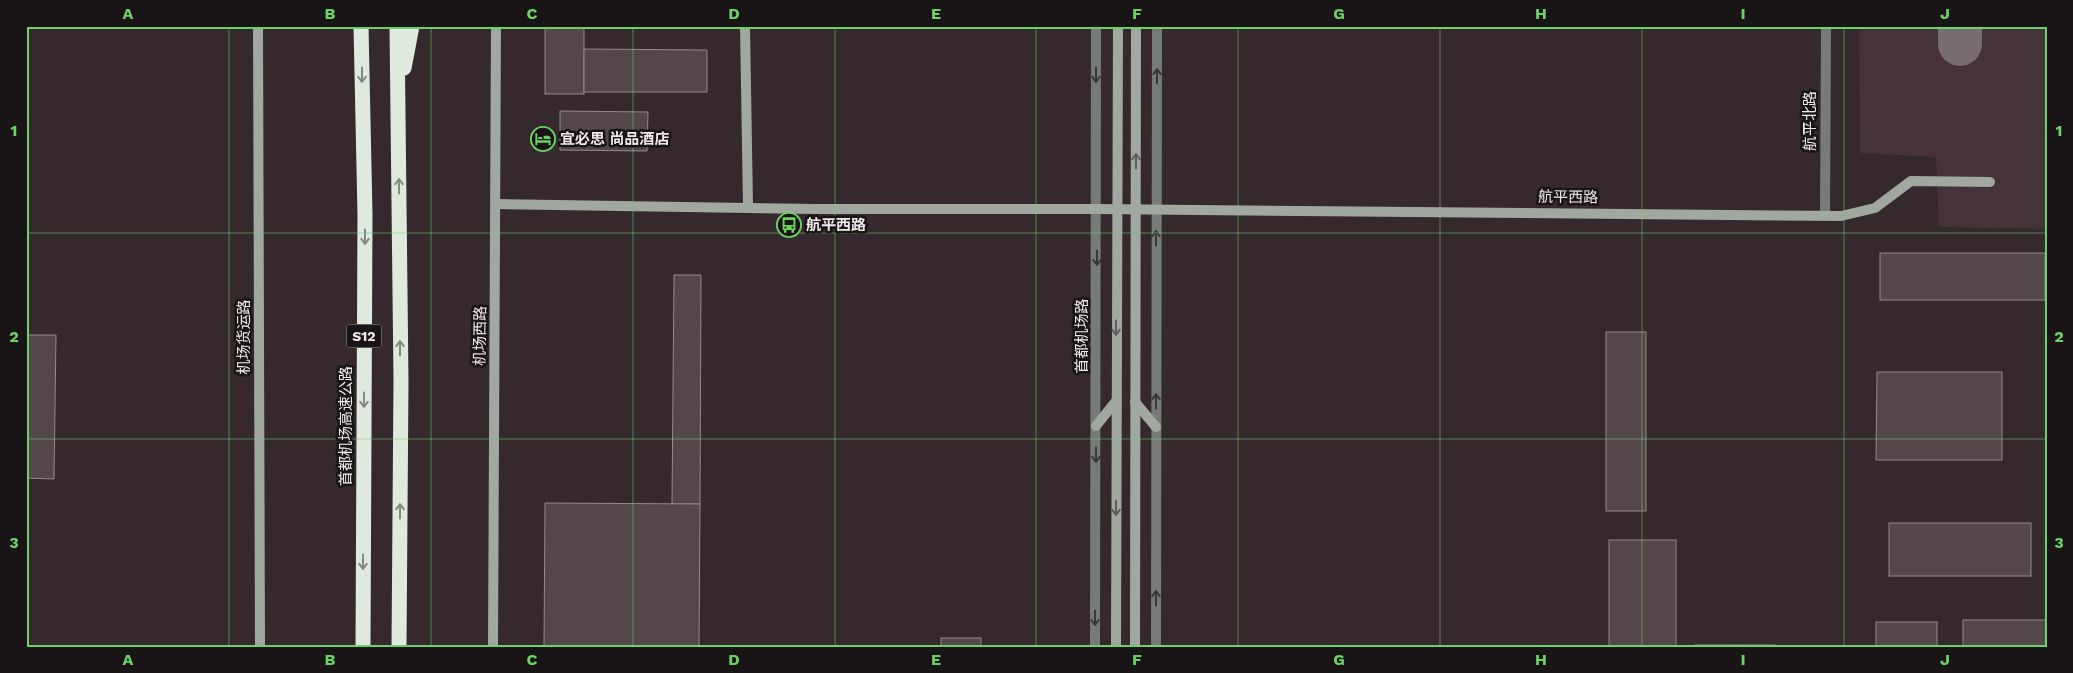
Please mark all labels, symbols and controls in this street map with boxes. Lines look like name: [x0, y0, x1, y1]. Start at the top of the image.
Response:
text: A: [123, 4, 134, 23]
text: B: [325, 4, 336, 23]
text: C: [527, 4, 538, 23]
text: D: [728, 4, 740, 23]
text: E: [931, 4, 941, 23]
text: F: [1132, 4, 1142, 23]
text: G: [1333, 4, 1345, 23]
text: H: [1535, 4, 1547, 23]
text: I: [1740, 4, 1746, 23]
text: J: [1940, 4, 1950, 23]
one-way arrow: [357, 66, 367, 83]
one-way arrow: [1091, 66, 1101, 83]
one-way arrow: [1152, 68, 1162, 84]
street label: 航平北路: [1801, 91, 1819, 151]
text: 1: [11, 121, 17, 140]
text: 1: [2056, 121, 2062, 140]
hotel icon: 宜必思 尚品酒店: [530, 126, 556, 152]
place label: 宜必思 尚品酒店: [560, 130, 669, 148]
one-way arrow: [1131, 153, 1141, 169]
one-way arrow: [395, 178, 404, 194]
street label: 航平西路: [1538, 187, 1598, 207]
bus stop icon: 航平西路: [776, 212, 802, 238]
place label: 航平西路: [806, 216, 866, 234]
one-way arrow: [360, 229, 370, 245]
one-way arrow: [1151, 230, 1161, 246]
one-way arrow: [1092, 249, 1102, 265]
street label: 首都机场路: [1073, 298, 1091, 374]
street label: 机场货运路: [235, 299, 253, 375]
street label: 机场西路: [470, 306, 490, 366]
one-way arrow: [1111, 320, 1121, 336]
road number: S12: [346, 324, 382, 348]
text: 2: [9, 327, 19, 346]
text: 2: [2054, 327, 2064, 346]
one-way arrow: [395, 340, 405, 356]
street label: 首都机场高速公路: [337, 366, 355, 486]
one-way arrow: [359, 392, 369, 408]
one-way arrow: [1151, 393, 1161, 409]
one-way arrow: [1091, 446, 1101, 463]
one-way arrow: [1111, 500, 1121, 516]
one-way arrow: [395, 503, 404, 519]
text: 3: [9, 533, 19, 552]
text: 3: [2054, 533, 2064, 552]
one-way arrow: [358, 554, 368, 570]
one-way arrow: [1151, 590, 1161, 606]
one-way arrow: [1090, 609, 1100, 625]
text: A: [123, 650, 134, 669]
text: B: [325, 650, 336, 669]
text: C: [527, 650, 538, 669]
text: D: [728, 650, 740, 669]
text: E: [931, 650, 941, 669]
text: F: [1132, 650, 1142, 669]
text: G: [1333, 650, 1345, 669]
text: H: [1535, 650, 1547, 669]
text: I: [1740, 650, 1746, 669]
text: J: [1940, 650, 1950, 669]

